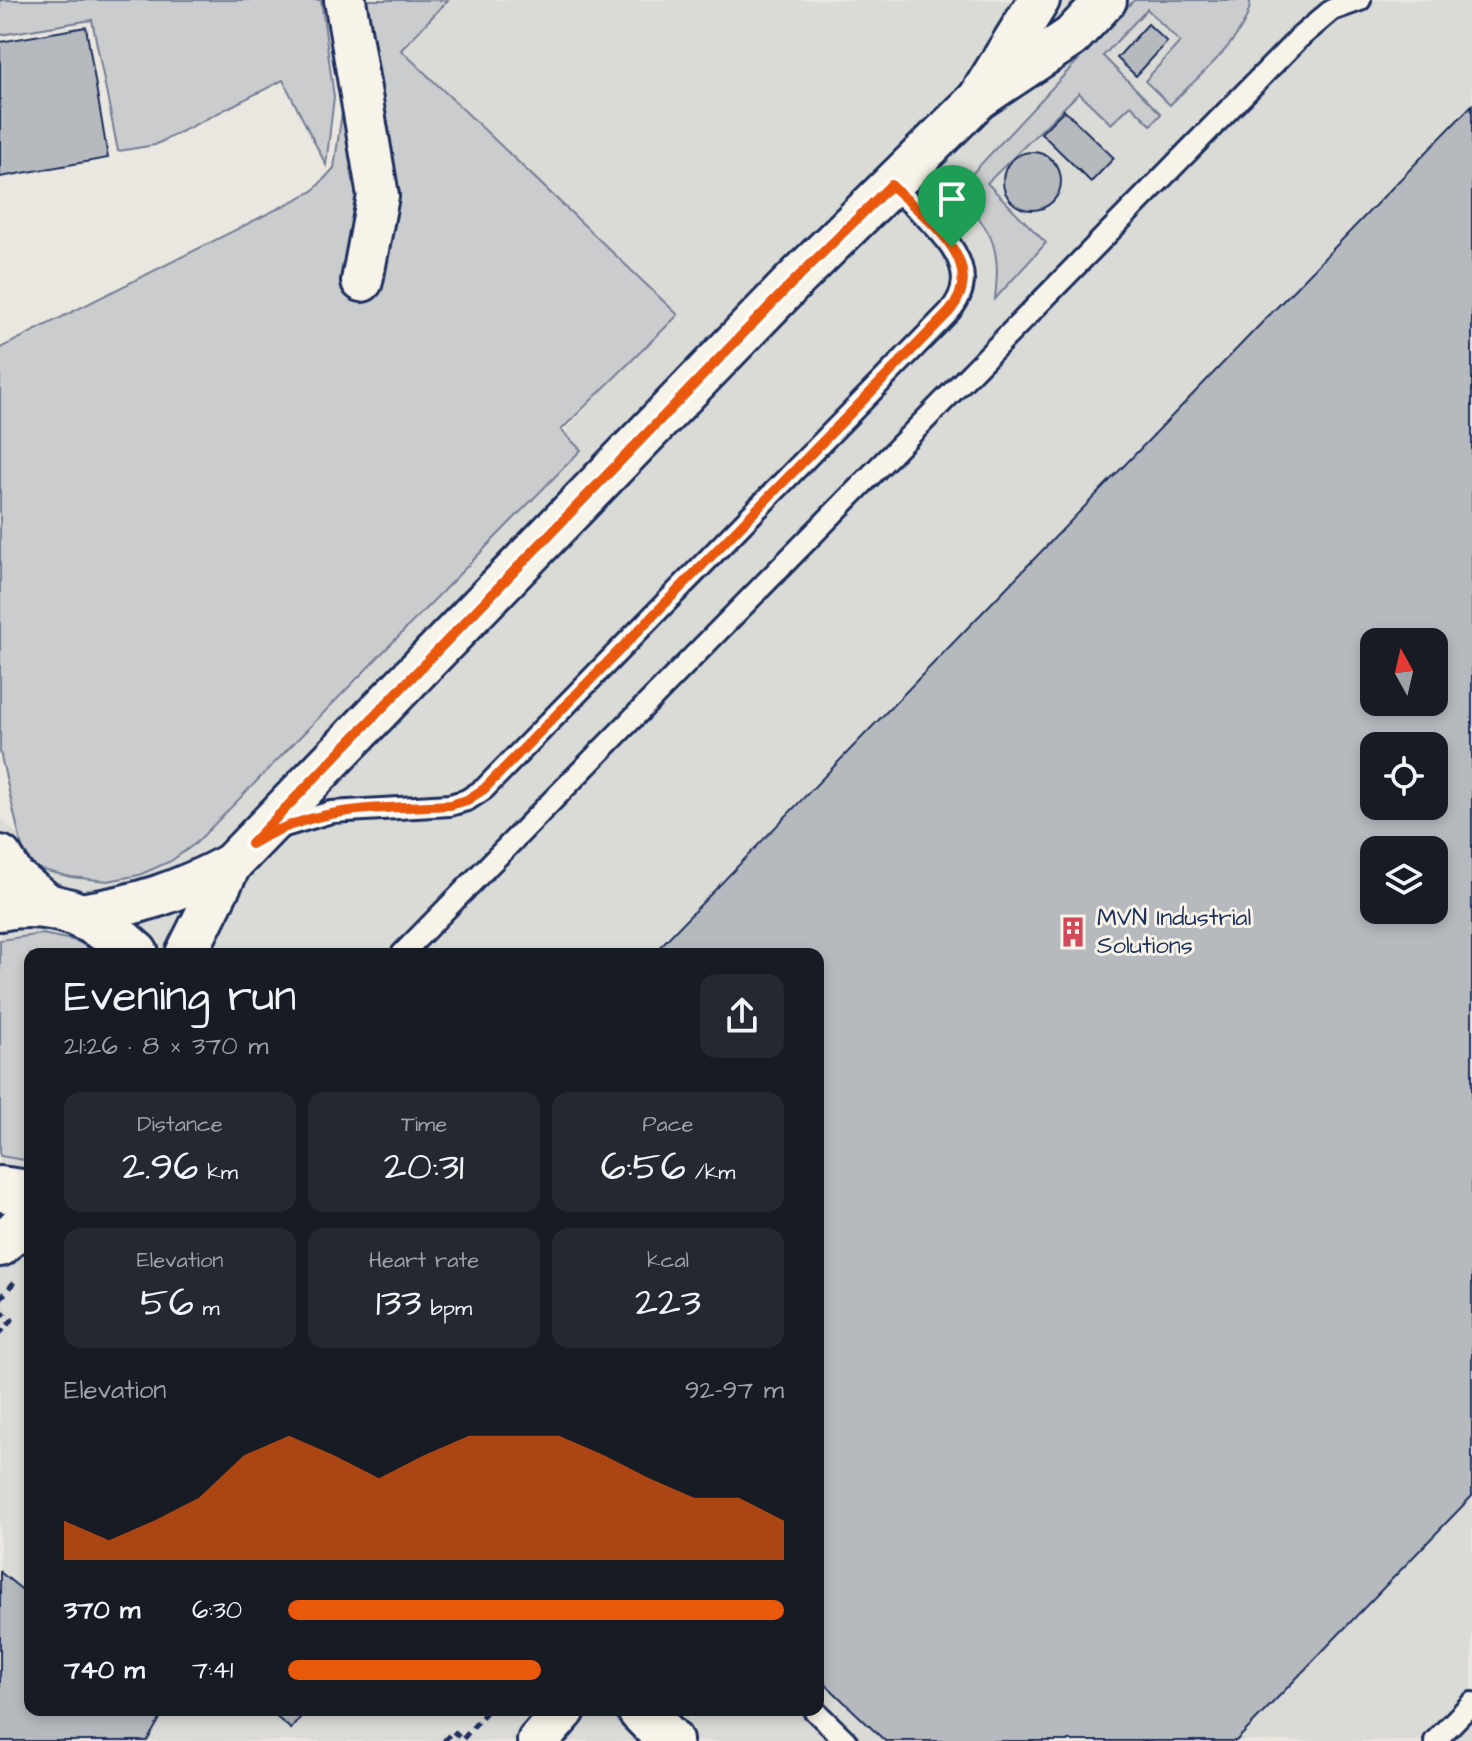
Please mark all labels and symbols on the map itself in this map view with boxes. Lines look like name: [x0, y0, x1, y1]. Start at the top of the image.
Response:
pin: [918, 165, 986, 247]
north arrow: [1360, 628, 1448, 716]
place label: MVN Industrial Solutions: [1097, 901, 1251, 963]
building icon: MVN Industrial Solutions: [1056, 915, 1090, 949]

